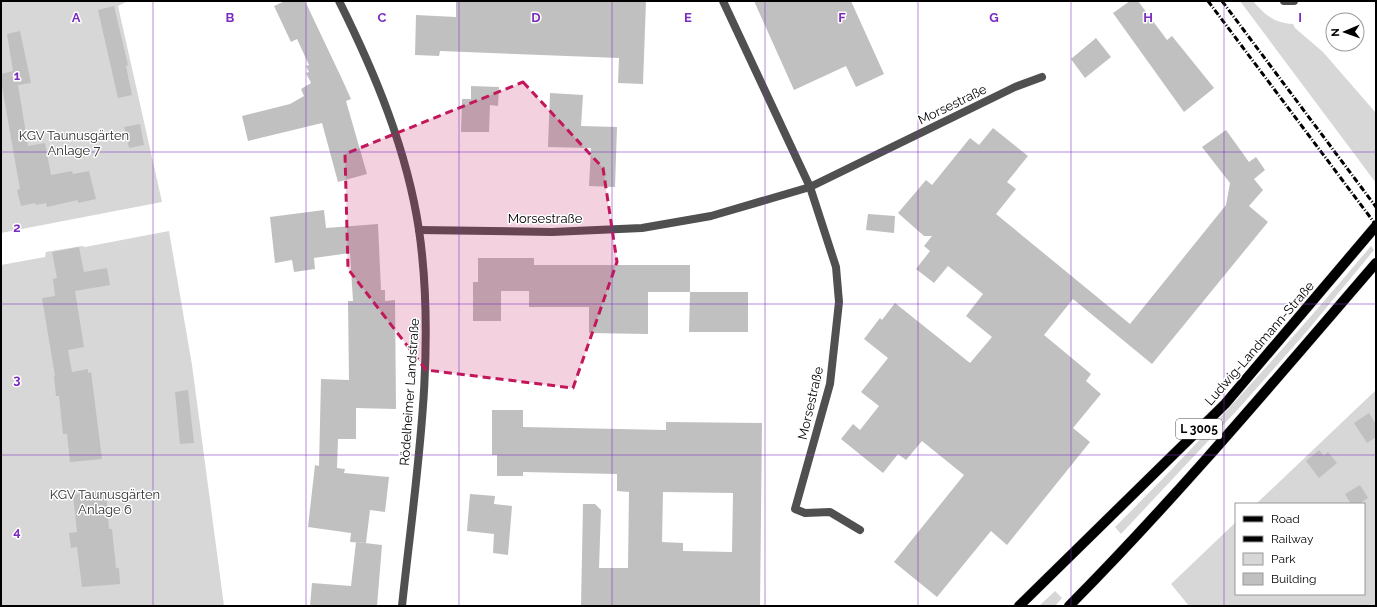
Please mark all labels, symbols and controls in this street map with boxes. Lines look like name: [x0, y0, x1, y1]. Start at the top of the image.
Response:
text: A: [72, 10, 81, 25]
text: B: [226, 10, 235, 25]
text: C: [378, 10, 387, 25]
text: D: [531, 10, 541, 25]
text: E: [684, 10, 692, 25]
text: F: [838, 10, 846, 25]
text: G: [989, 10, 999, 25]
text: H: [1143, 10, 1153, 25]
text: I: [1298, 10, 1302, 25]
north arrow: [1325, 12, 1365, 52]
text: N: [1329, 28, 1342, 37]
text: 1: [14, 68, 21, 83]
street label: Morsestraße: [915, 81, 989, 128]
park label: KGV Taunusgärten Anlage 7: [19, 128, 129, 158]
street label: Morsestraße: [508, 211, 583, 226]
text: 2: [13, 220, 21, 235]
street label: Ludwig-Landmann-Straße: [1202, 278, 1317, 408]
street label: Rödelheimer Landstraße: [397, 317, 422, 466]
street label: Morsestraße: [795, 365, 826, 441]
text: 3: [13, 372, 21, 387]
road number: L 3005: [1176, 419, 1222, 439]
park label: KGV Taunusgärten Anlage 6: [50, 487, 160, 517]
legend: [1235, 503, 1365, 595]
text: Road: [1271, 512, 1300, 526]
text: 4: [13, 524, 21, 539]
text: Railway: [1271, 532, 1314, 546]
text: Park: [1271, 552, 1296, 566]
text: Building: [1271, 572, 1317, 586]

